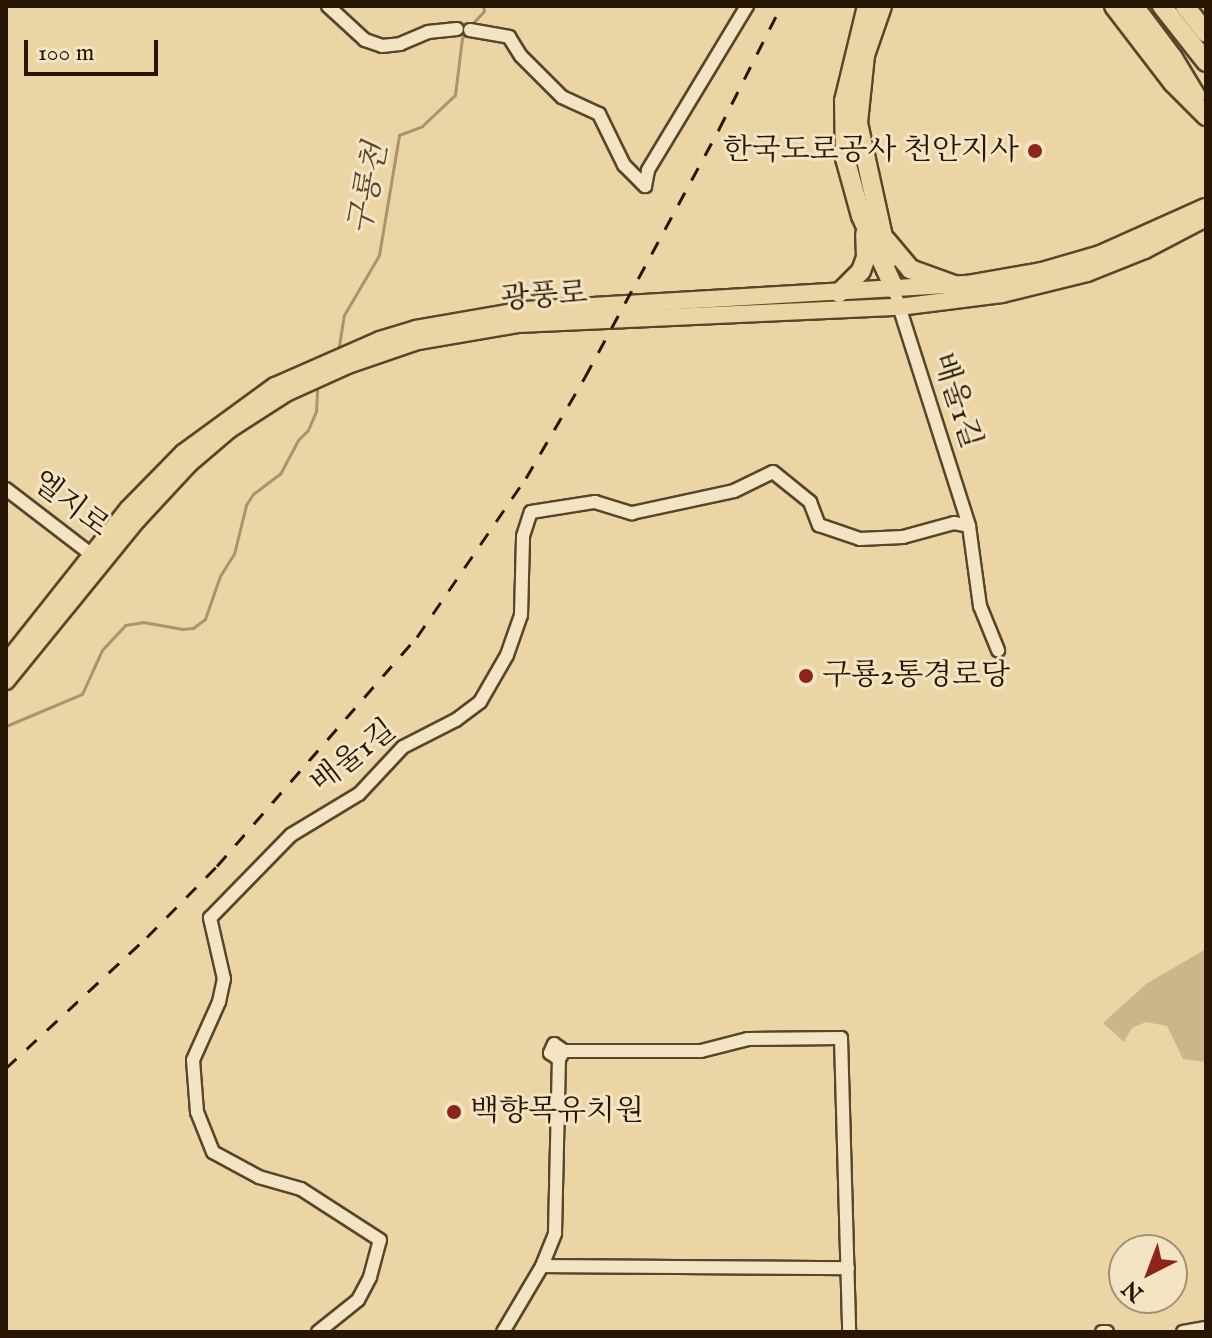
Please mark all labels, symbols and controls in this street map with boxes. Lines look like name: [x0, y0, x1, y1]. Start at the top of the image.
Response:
scale bar: [28, 24, 162, 74]
text: 100 m: [38, 38, 94, 69]
place label: 한국도로공사 천안지사: [723, 133, 1019, 169]
water label: 구룡천: [342, 140, 398, 238]
marker: 한국도로공사 천안지사: [1026, 142, 1044, 160]
street label: 광풍로: [499, 276, 589, 318]
street label: 배울1길: [924, 349, 988, 453]
street label: 엘지로: [24, 464, 116, 546]
place label: 구룡2통경로당: [822, 658, 1010, 694]
marker: 구룡2통경로당: [797, 667, 815, 685]
street label: 배울1길: [304, 713, 404, 801]
place label: 백향목유치원: [470, 1094, 644, 1130]
marker: 백향목유치원: [445, 1103, 463, 1121]
north arrow: [1108, 1234, 1188, 1314]
text: N: [1117, 1274, 1150, 1307]

